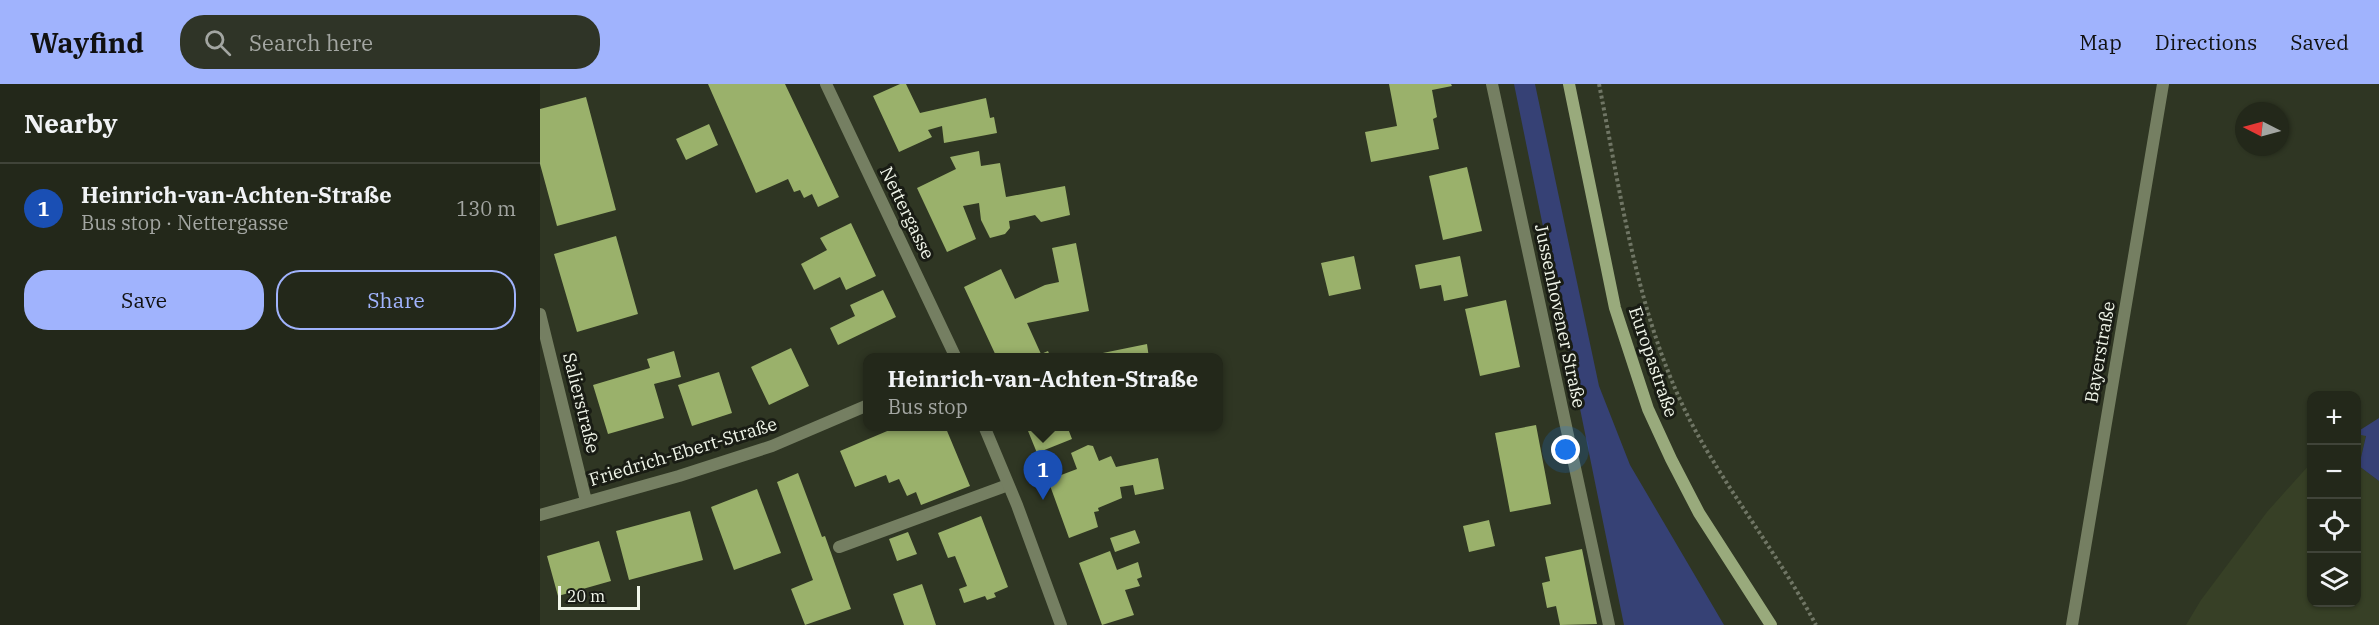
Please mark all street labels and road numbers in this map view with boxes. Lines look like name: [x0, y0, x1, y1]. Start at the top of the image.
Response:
street label: Nettergasse: [875, 163, 940, 263]
street label: Jussenhovener Straße: [1530, 222, 1591, 410]
street label: Bayerstraße: [2079, 299, 2120, 405]
street label: Europastraße: [1624, 303, 1683, 420]
street label: Salierstraße: [558, 350, 605, 456]
street label: Friedrich-Ebert-Straße: [586, 412, 780, 491]

